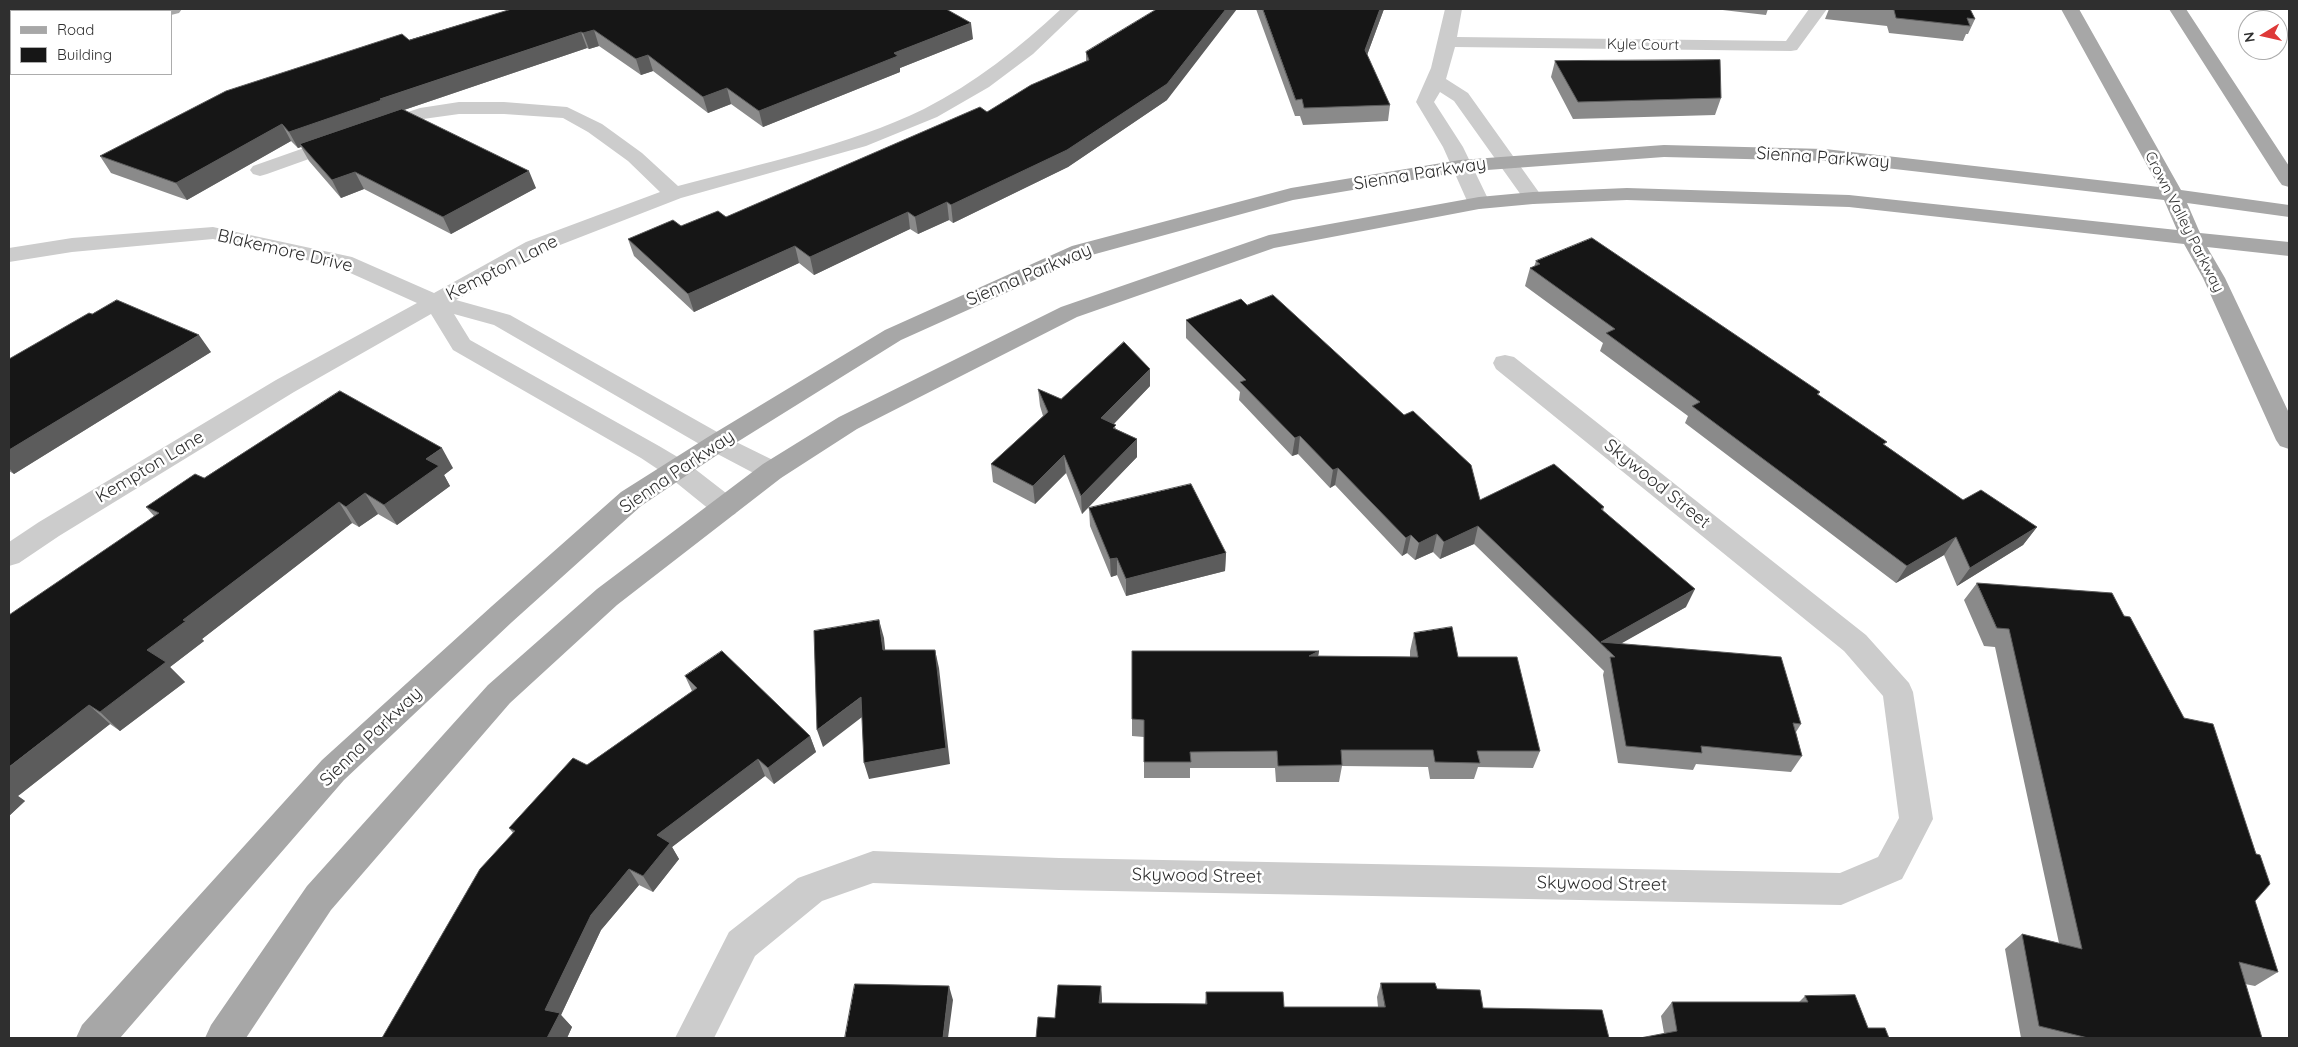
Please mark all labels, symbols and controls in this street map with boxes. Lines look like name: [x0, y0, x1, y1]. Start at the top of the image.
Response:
legend: [10, 10, 172, 75]
north arrow: [2238, 10, 2288, 60]
text: Road: [57, 20, 94, 39]
text: N: [2239, 31, 2259, 44]
street label: Kyle Court: [1607, 35, 1679, 55]
text: Building: [57, 45, 112, 64]
street label: Sienna Parkway: [1756, 143, 1890, 173]
street label: Crown Valley Parkway: [2141, 149, 2227, 295]
street label: Sienna Parkway: [1352, 153, 1488, 195]
street label: Blakemore Drive: [215, 225, 355, 277]
street label: Kempton Lane: [443, 231, 561, 305]
street label: Sienna Parkway: [963, 239, 1095, 311]
street label: Kempton Lane: [92, 426, 208, 508]
street label: Sienna Parkway: [616, 426, 738, 518]
street label: Skywood Street: [1600, 435, 1714, 533]
street label: Sienna Parkway: [315, 683, 427, 791]
street label: Skywood Street: [1132, 864, 1262, 888]
street label: Skywood Street: [1537, 872, 1667, 896]

